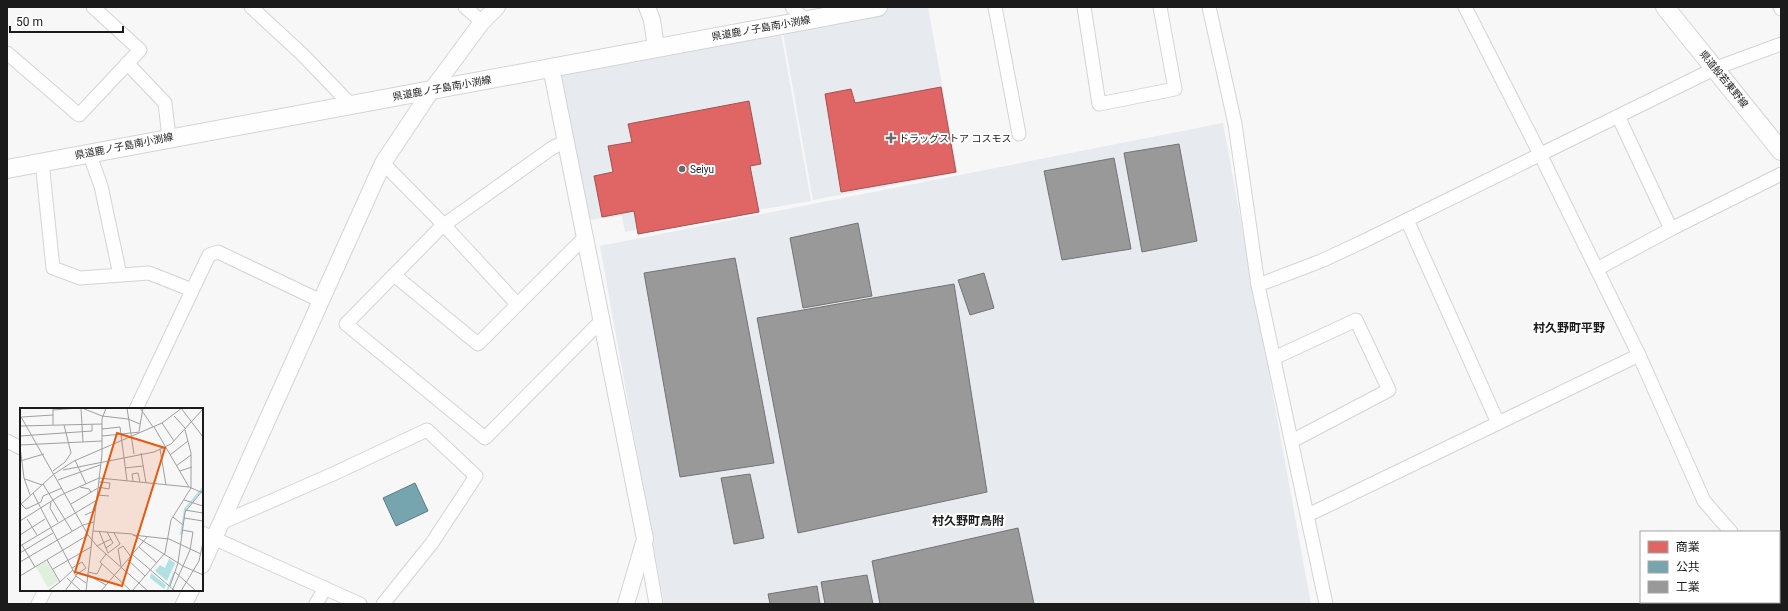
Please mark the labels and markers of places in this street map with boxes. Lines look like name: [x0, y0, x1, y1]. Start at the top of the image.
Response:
marker: ドラッグストア コスモス: [886, 133, 896, 143]
place label: ドラッグストア コスモス: [899, 133, 1011, 144]
marker: Seiyu: [677, 164, 687, 174]
place label: Seiyu: [690, 164, 714, 175]

